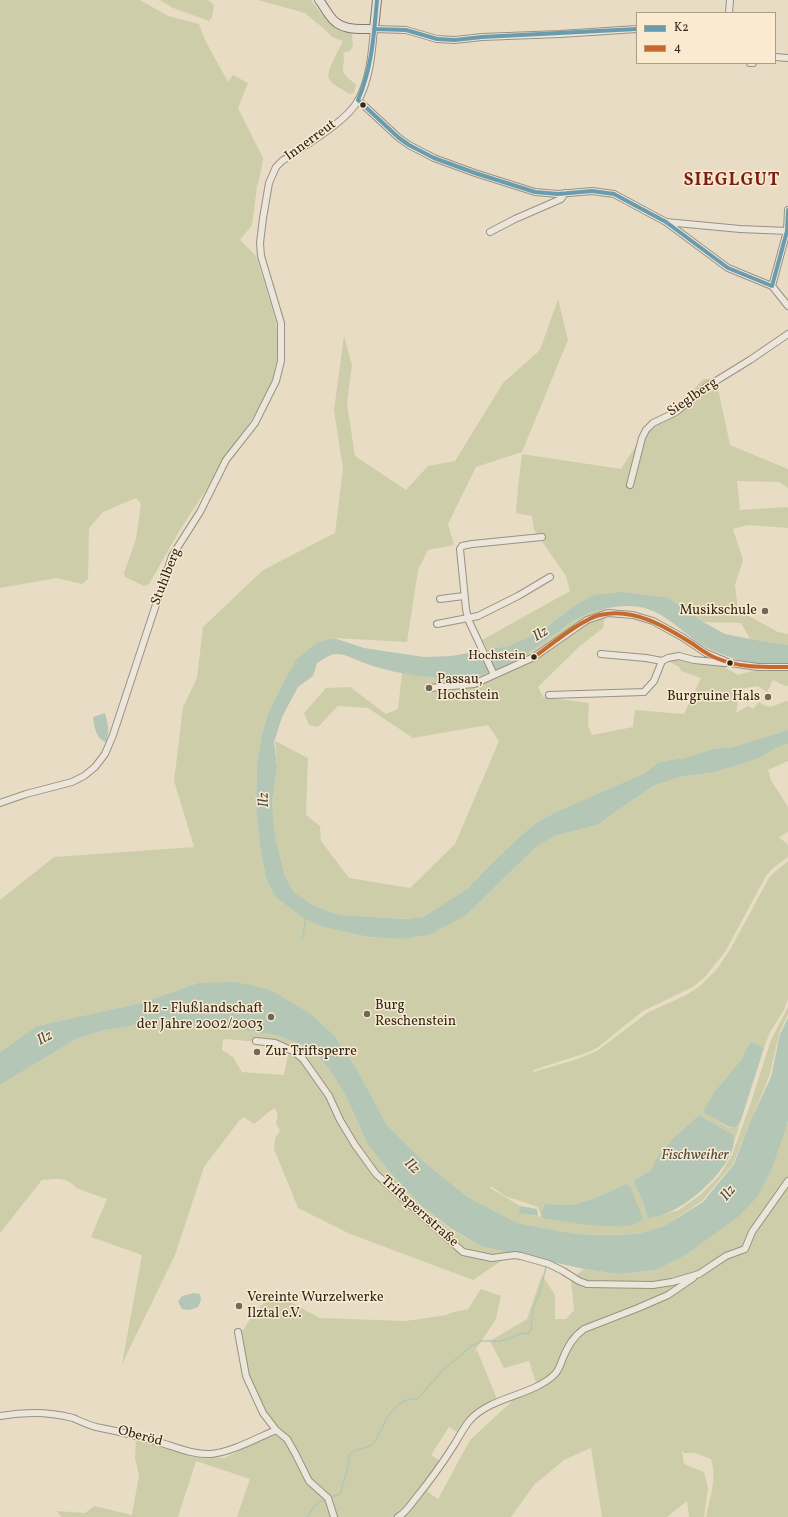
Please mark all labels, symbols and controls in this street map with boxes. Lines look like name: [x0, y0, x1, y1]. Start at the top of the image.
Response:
legend: [636, 12, 776, 64]
text: K2: [674, 20, 689, 36]
text: 4: [674, 40, 681, 56]
unlabelled marker: [358, 100, 368, 110]
street label: Innerreut: [282, 117, 340, 165]
district label: SIEGLGUT: [684, 171, 780, 193]
street label: Sieglberg: [665, 375, 721, 421]
street label: Stuhlberg: [148, 546, 186, 608]
place label: Musikschule: [680, 603, 757, 619]
marker: Musikschule: [760, 606, 770, 616]
water label: Ilz: [530, 623, 552, 647]
place label: Hochstein: [468, 649, 526, 665]
marker: Hochstein: [529, 652, 539, 662]
unlabelled marker: [725, 658, 735, 668]
place label: Passau, Hochstein: [437, 672, 499, 704]
marker: Passau, Hochstein: [424, 683, 434, 693]
place label: Burgruine Hals: [667, 689, 760, 705]
marker: Burgruine Hals: [763, 692, 773, 702]
water label: Ilz: [256, 792, 274, 808]
place label: Burg Reschenstein: [375, 998, 456, 1030]
place label: Ilz - Flußlandschaft der Jahre 2002/2003: [137, 1001, 263, 1034]
marker: Burg Reschenstein: [362, 1009, 372, 1019]
marker: Ilz - Flußlandschaft der Jahre 2002/2003: [266, 1012, 276, 1022]
water label: Ilz: [34, 1028, 56, 1050]
place label: Zur Triftsperre: [265, 1044, 357, 1060]
marker: Zur Triftsperre: [252, 1047, 262, 1057]
water label: Fischweiher: [661, 1147, 729, 1165]
water label: Ilz: [399, 1155, 423, 1179]
street label: Triftsperrstraße: [377, 1173, 461, 1251]
water label: Ilz: [717, 1182, 741, 1206]
place label: Vereinte Wurzelwerke Ilztal e.V.: [247, 1290, 384, 1322]
marker: Vereinte Wurzelwerke Ilztal e.V.: [234, 1301, 244, 1311]
street label: Oberöd: [116, 1423, 164, 1451]

